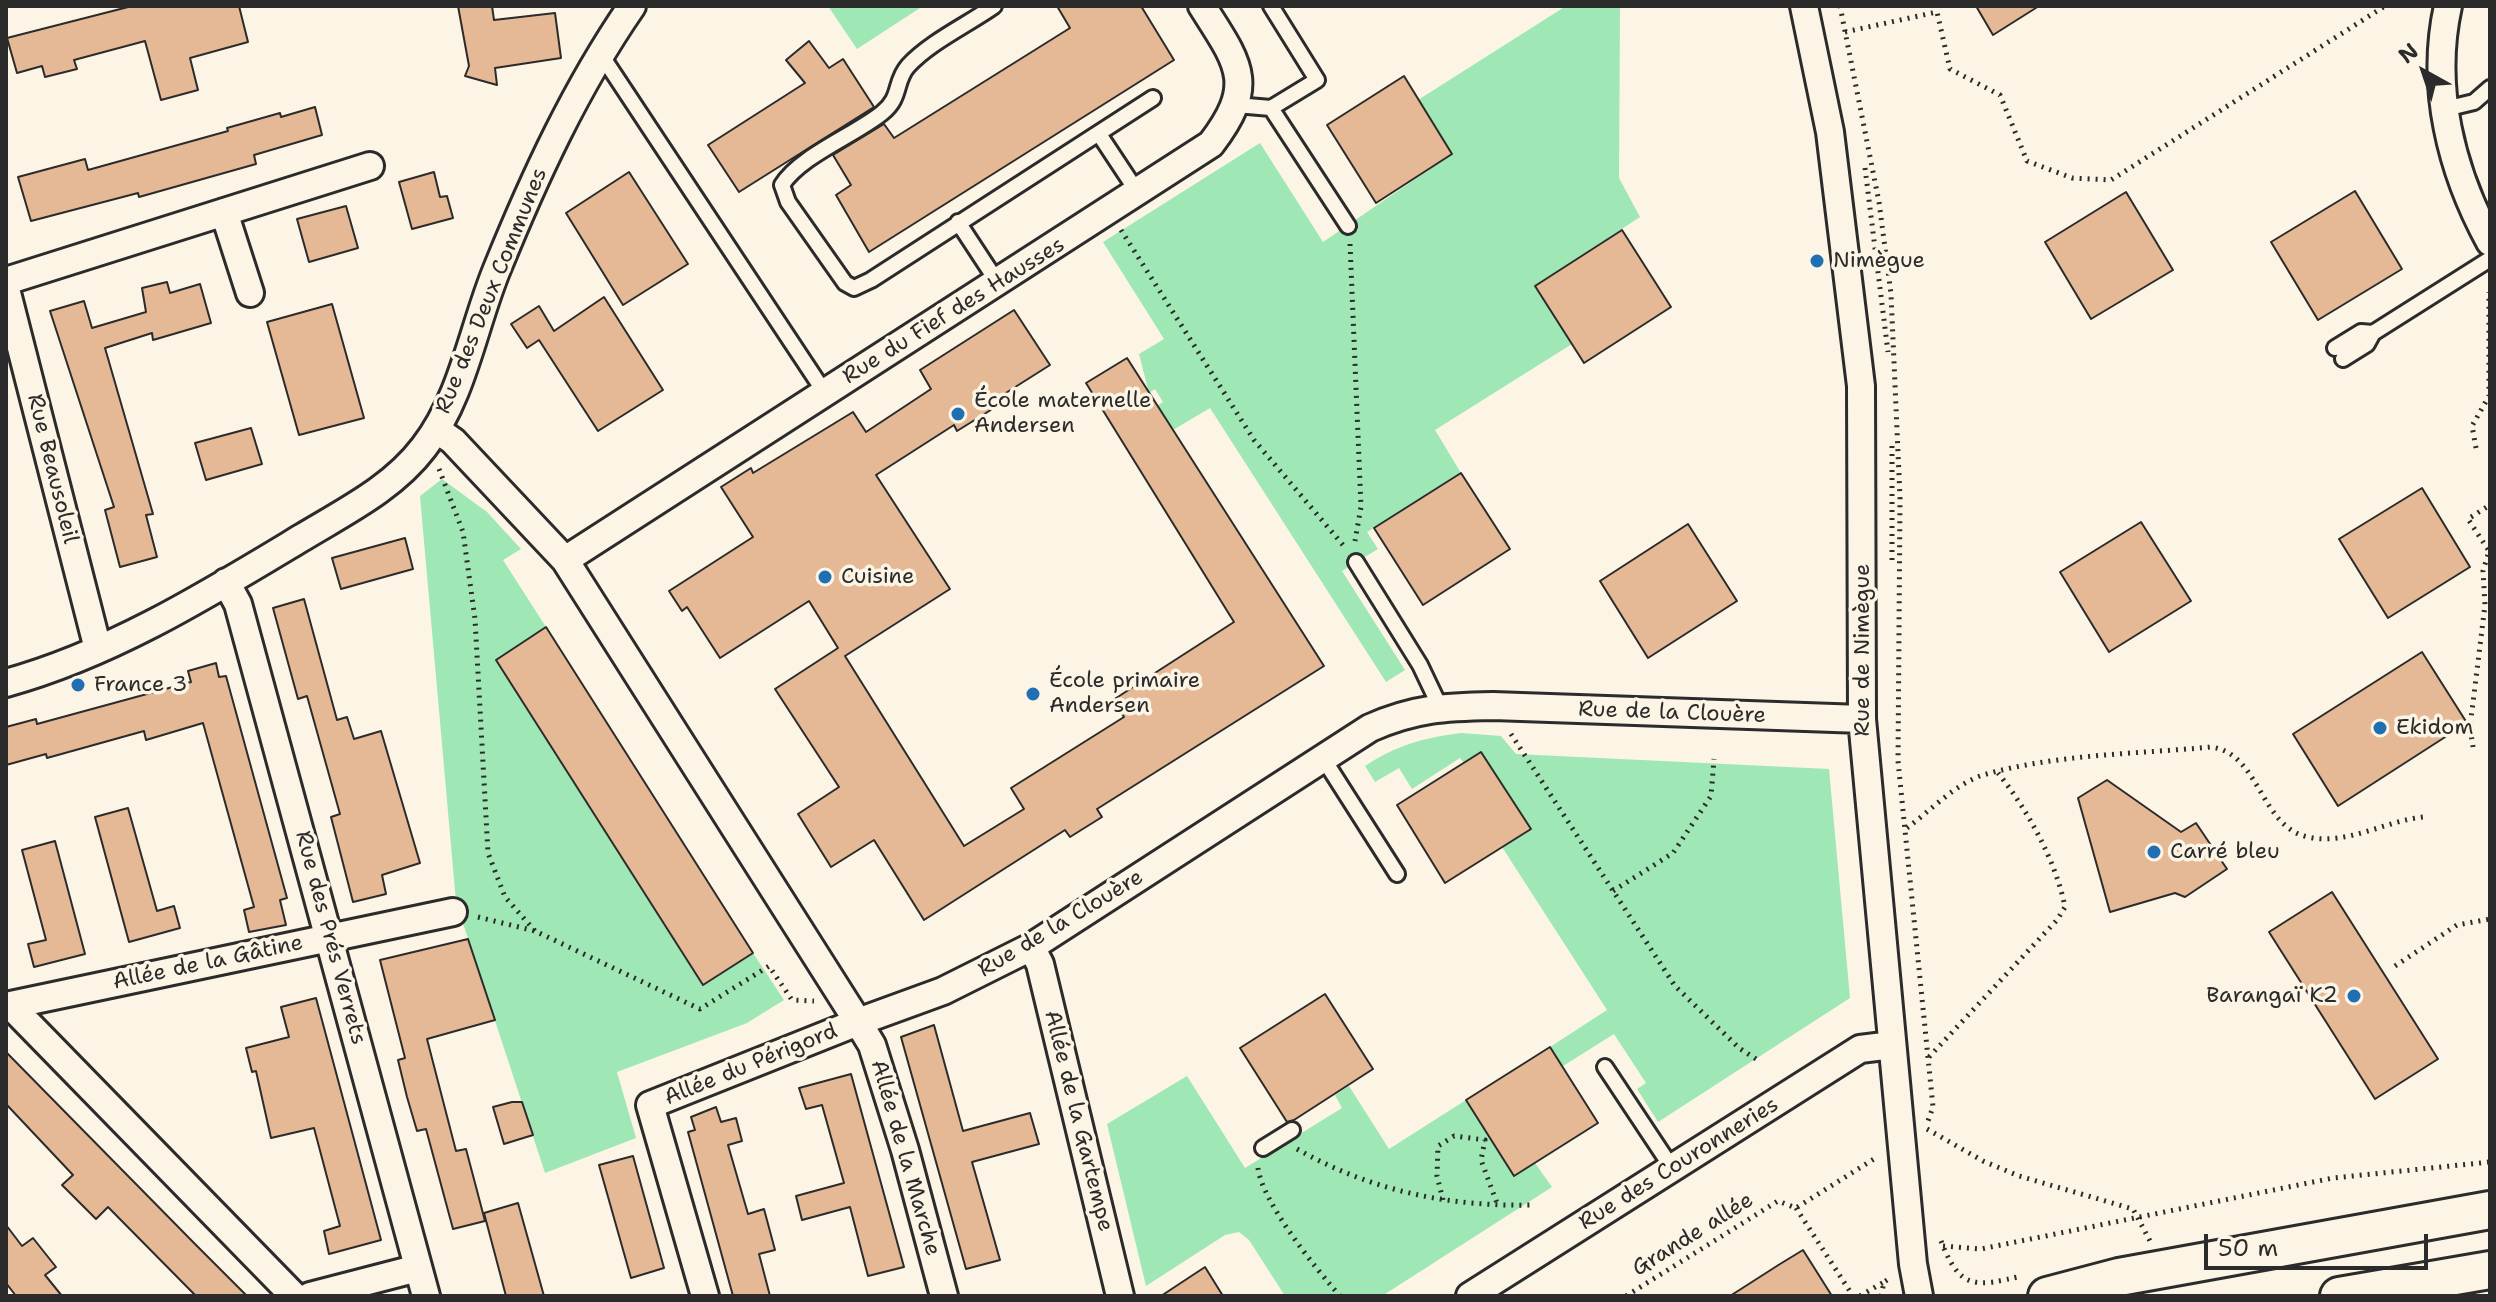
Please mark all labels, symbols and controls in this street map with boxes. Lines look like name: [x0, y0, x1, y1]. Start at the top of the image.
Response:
north arrow: [2384, 32, 2464, 112]
text: N: [2392, 37, 2424, 70]
street label: Rue des Deux Communes: [431, 164, 553, 418]
street label: Rue du Fief des Hausses: [838, 232, 1070, 390]
place label: Nimègue: [1833, 248, 1925, 274]
marker: Nimègue: [1808, 252, 1826, 270]
place label: École maternelle Andersen: [974, 388, 1152, 440]
street label: Rue Beausoleil: [21, 391, 83, 547]
marker: École maternelle Andersen: [949, 405, 967, 423]
place label: Cuisine: [841, 564, 914, 590]
street label: Rue de Nimègue: [1850, 564, 1876, 736]
marker: Cuisine: [816, 568, 834, 586]
place label: École primaire Andersen: [1049, 668, 1200, 720]
place label: France 3: [94, 672, 187, 698]
marker: France 3: [69, 676, 87, 694]
marker: École primaire Andersen: [1024, 685, 1042, 703]
street label: Rue de la Clouère: [1578, 697, 1766, 729]
place label: Ekidom: [2396, 715, 2473, 741]
marker: Ekidom: [2371, 719, 2389, 737]
street label: Rue des Prés Verrets: [289, 828, 371, 1048]
place label: Carré bleu: [2170, 839, 2280, 865]
marker: Carré bleu: [2145, 843, 2163, 861]
street label: Rue de la Clouère: [974, 864, 1148, 984]
street label: Allée de la Gâtine: [111, 930, 305, 996]
place label: Barangaï K2: [2206, 983, 2338, 1009]
marker: Barangaï K2: [2345, 987, 2363, 1005]
street label: Allée de la Gartempe: [1038, 1008, 1118, 1234]
street label: Allée du Périgord: [661, 1018, 841, 1112]
street label: Allée de la Marche: [864, 1057, 946, 1259]
street label: Rue des Couronneries: [1574, 1092, 1784, 1236]
street label: Grande allée: [1628, 1187, 1758, 1283]
scale bar: [2208, 1218, 2432, 1268]
text: 50 m: [2218, 1232, 2278, 1264]

